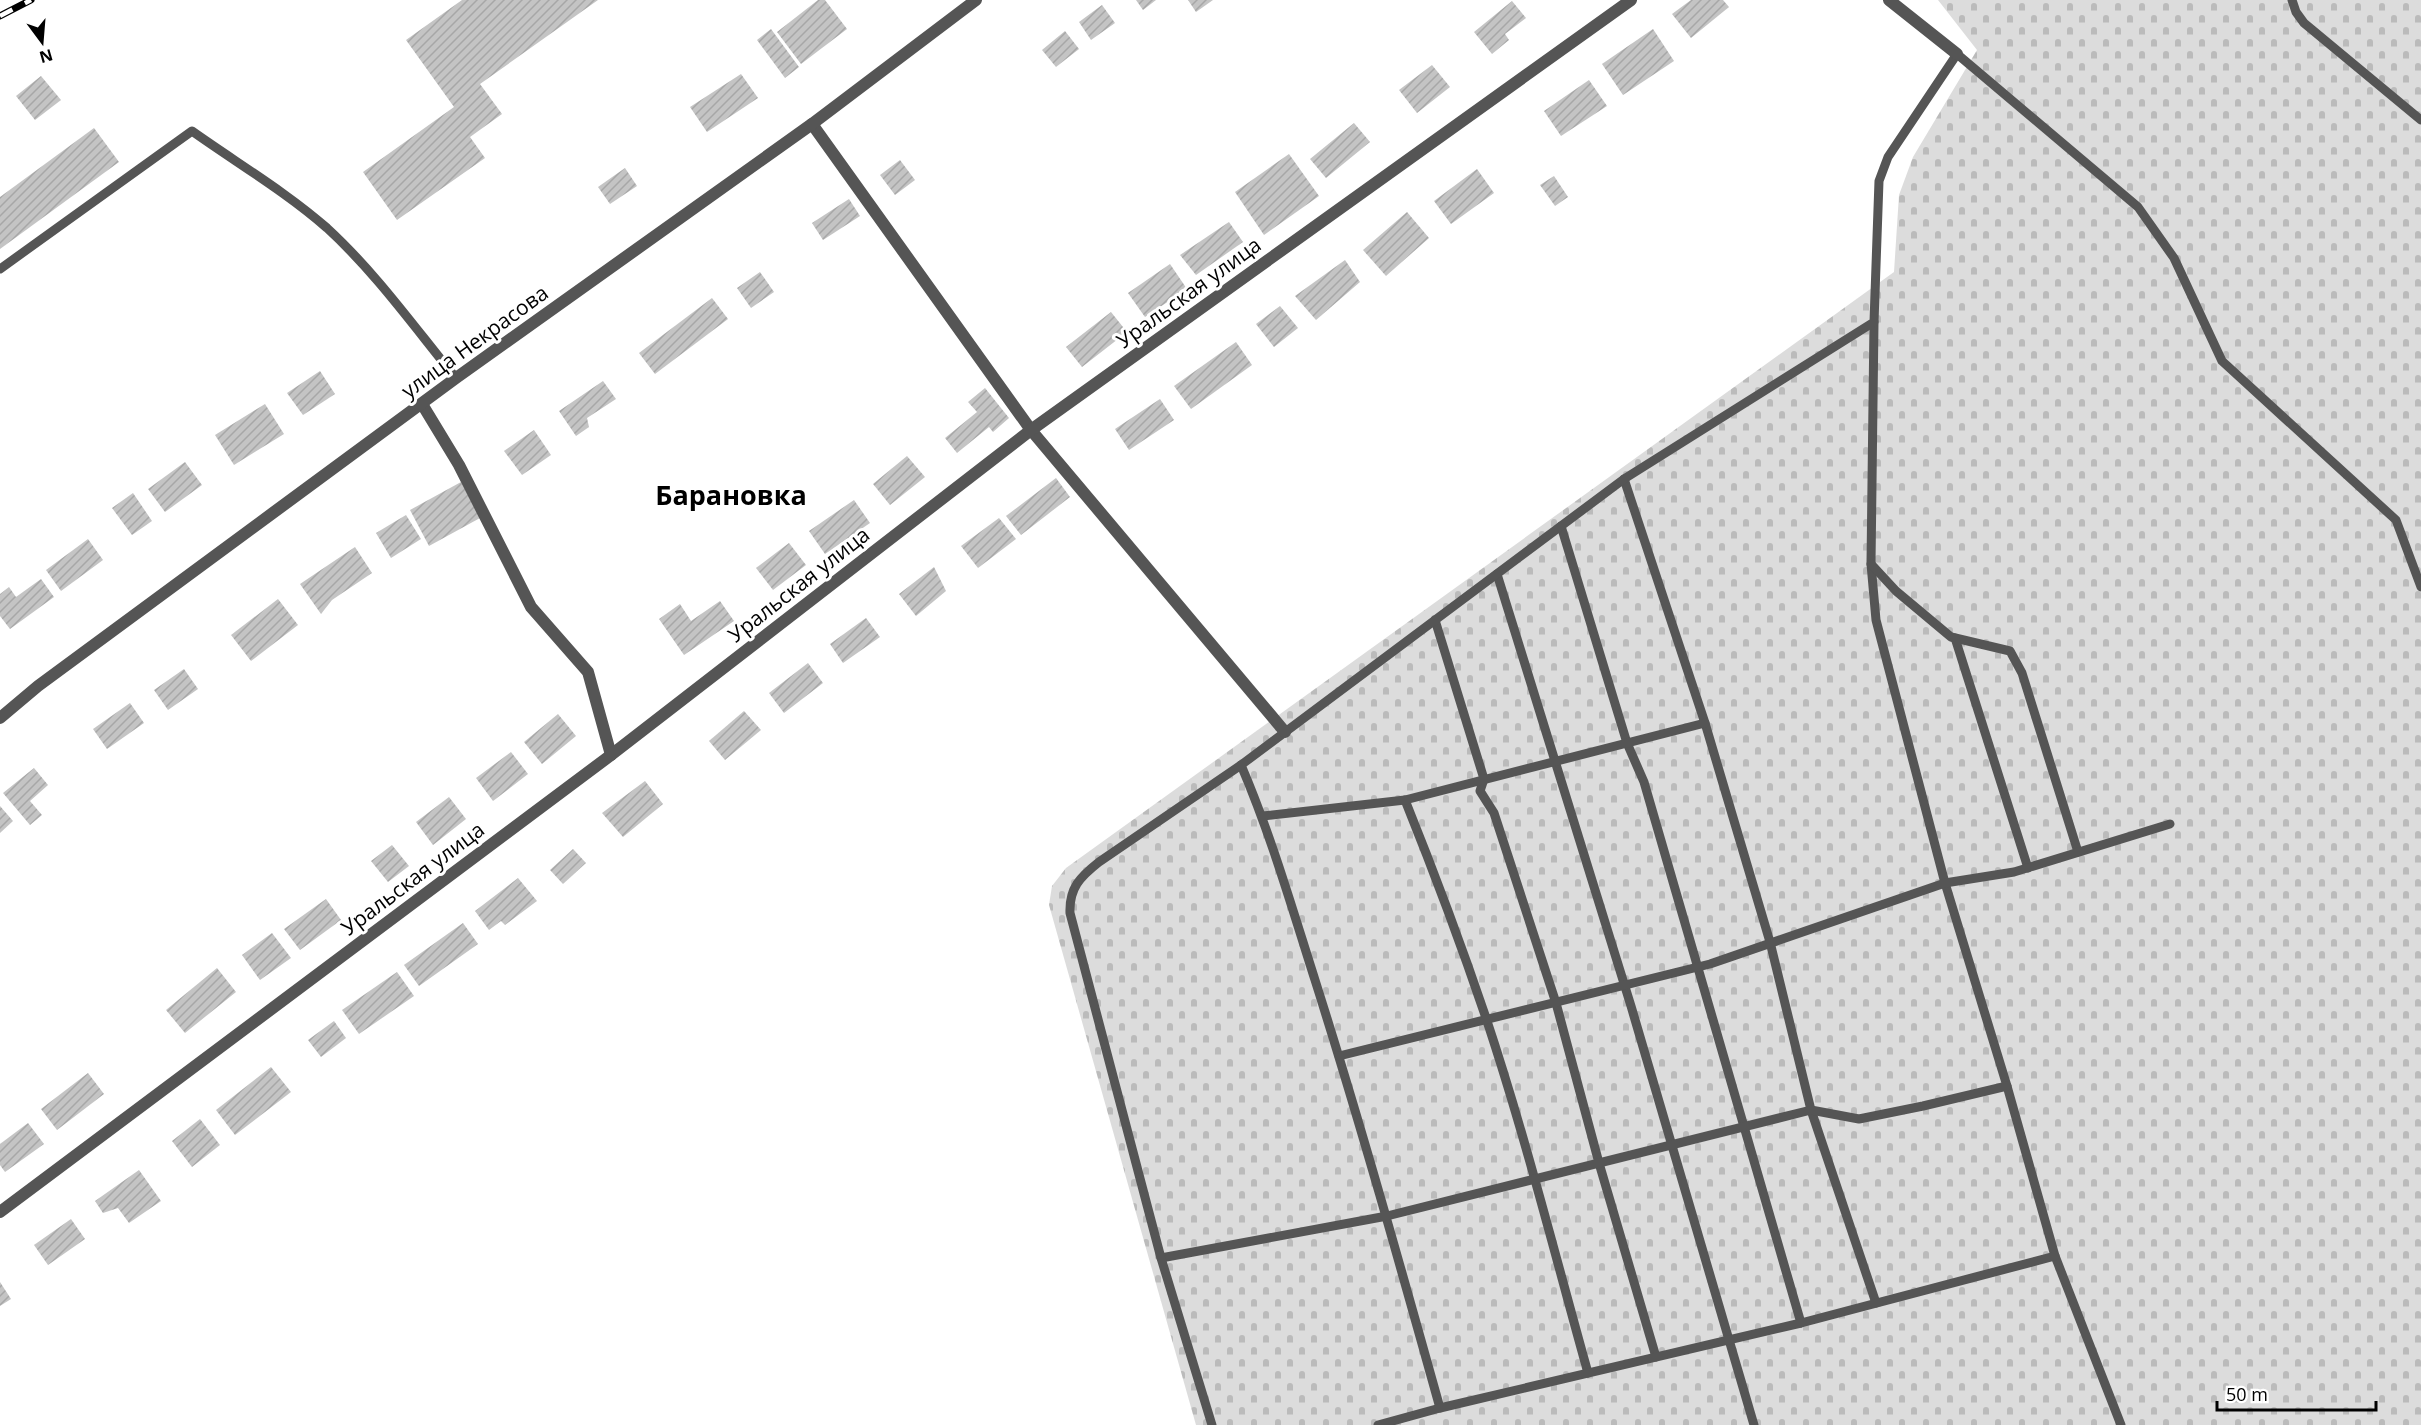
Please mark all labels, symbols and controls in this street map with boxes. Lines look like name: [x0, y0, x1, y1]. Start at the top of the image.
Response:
north arrow: [12, 12, 72, 72]
text: N: [37, 44, 55, 69]
street label: Уральская улица: [1111, 230, 1266, 354]
street label: улица Некрасова: [395, 278, 554, 404]
district label: Барановка: [655, 476, 807, 513]
street label: Уральская улица: [722, 520, 875, 648]
street label: Уральская улица: [335, 815, 490, 941]
scale bar: [2217, 1374, 2376, 1412]
text: 50 m: [2226, 1382, 2268, 1406]

